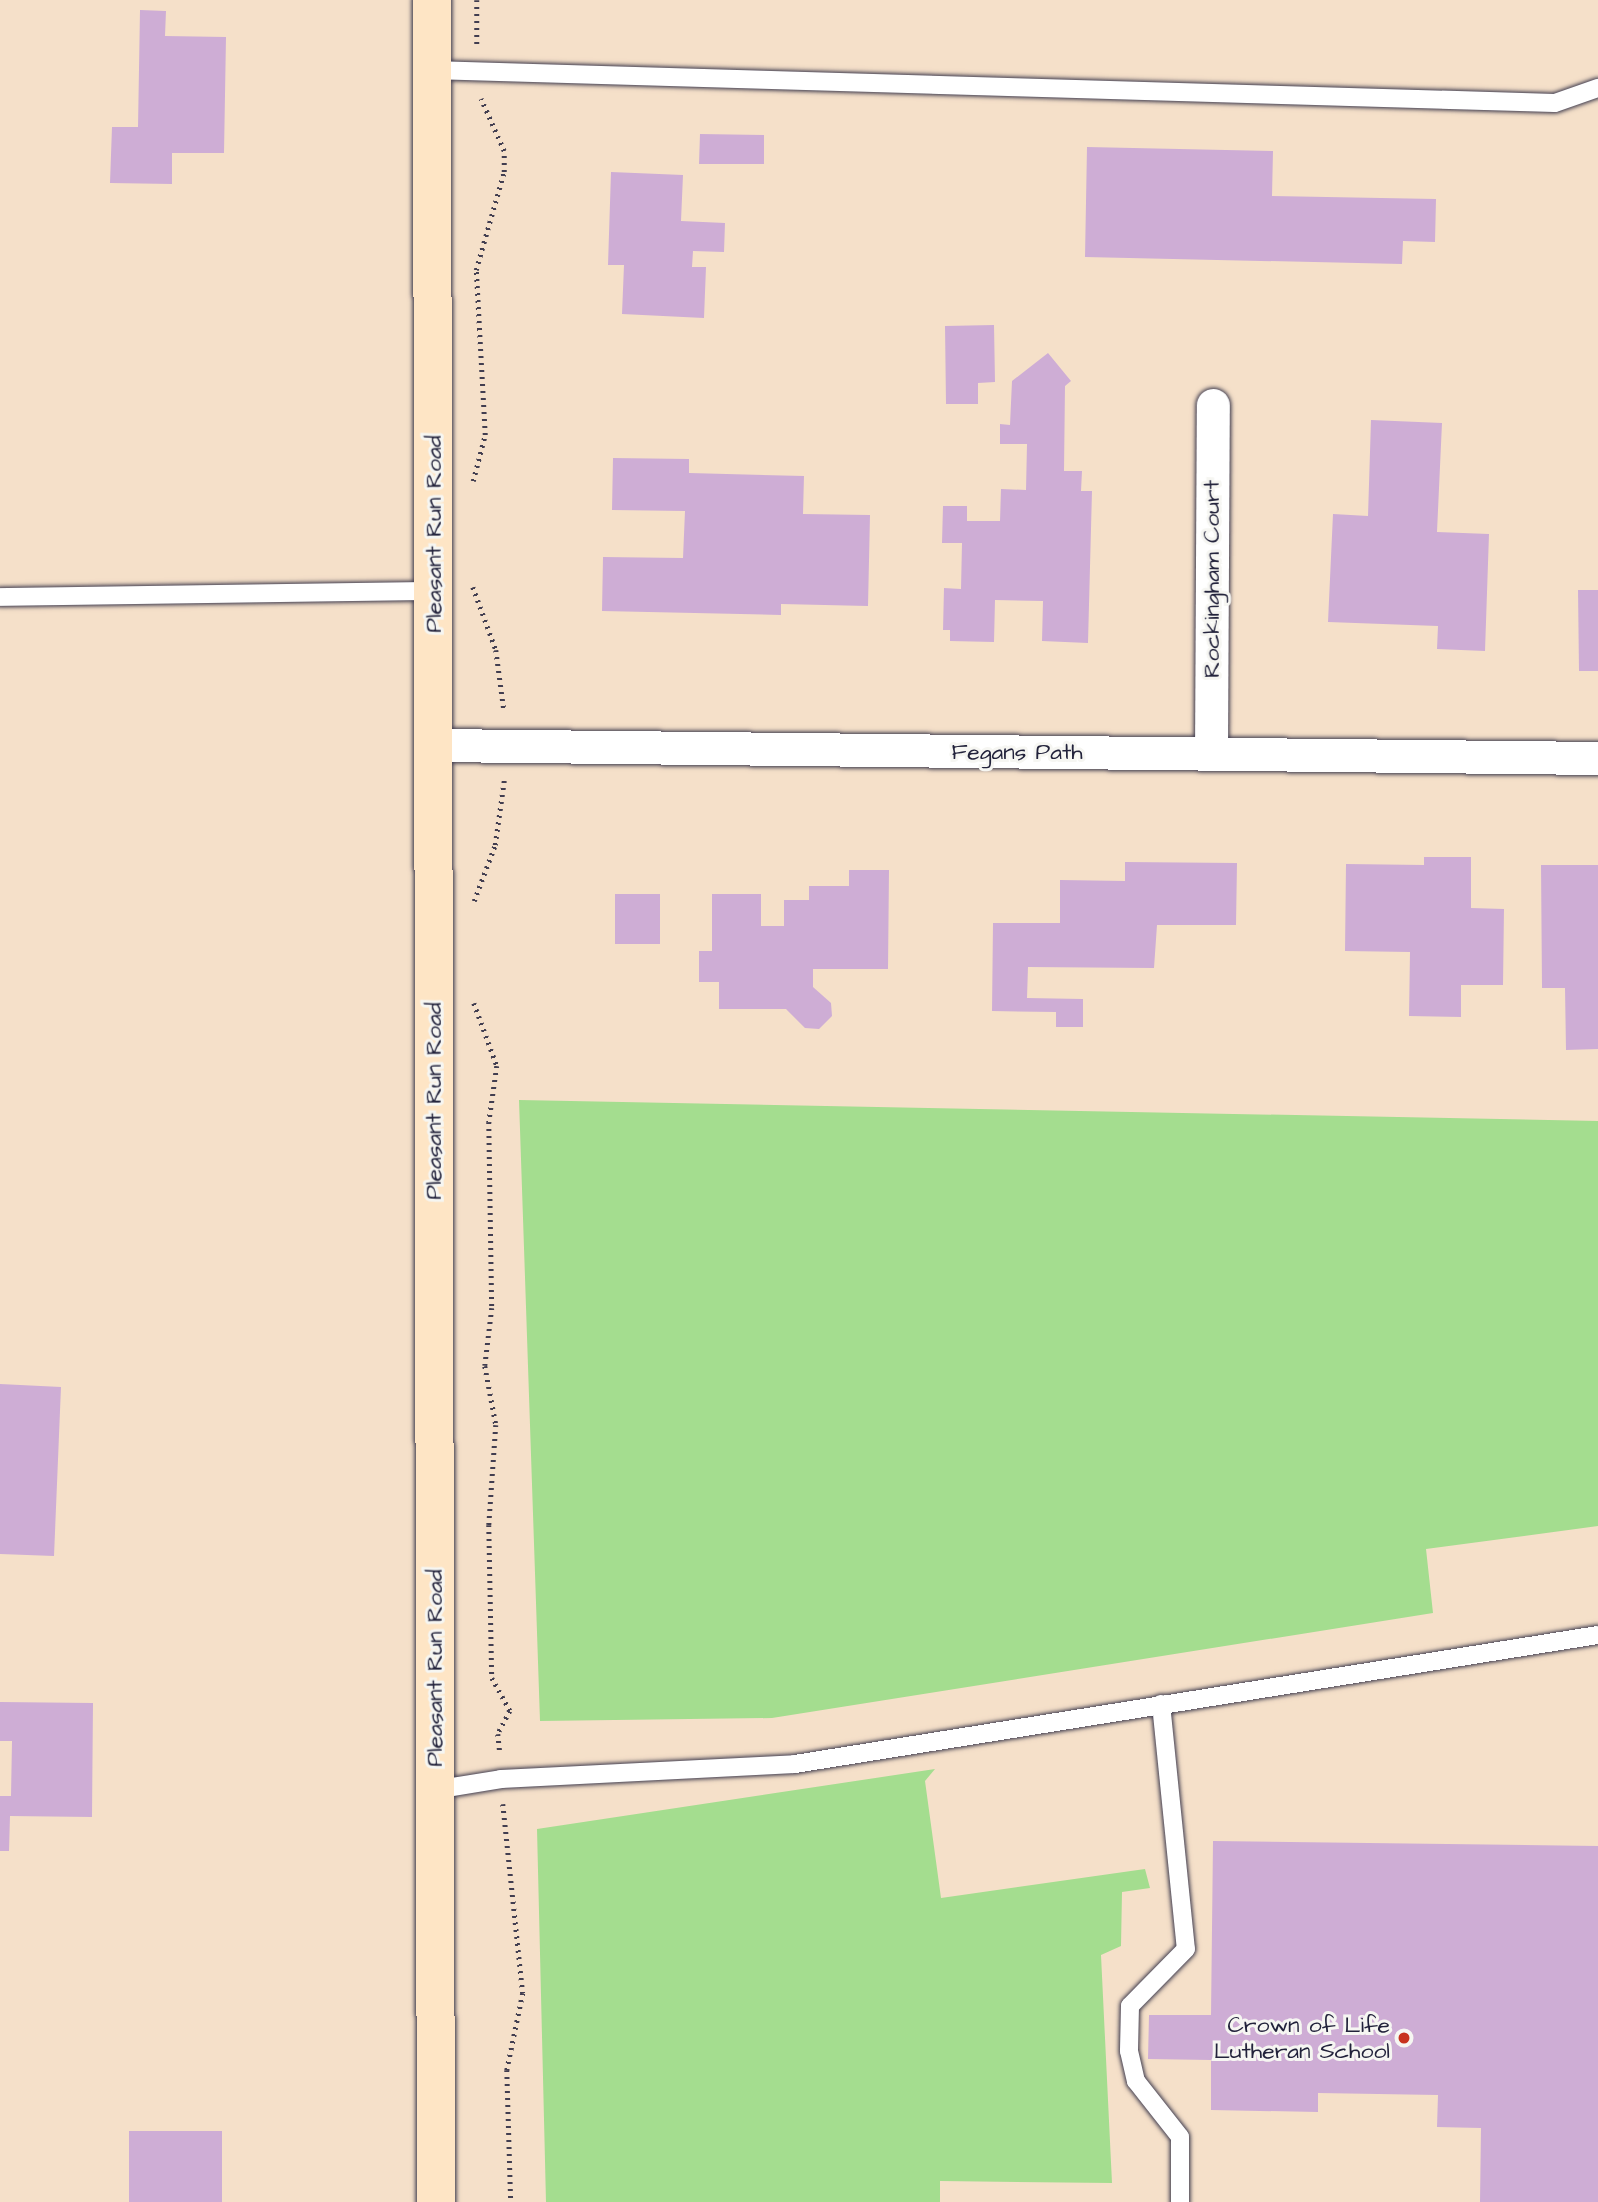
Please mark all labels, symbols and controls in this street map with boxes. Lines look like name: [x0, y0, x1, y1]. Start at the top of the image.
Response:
street label: Pleasant Run Road: [420, 435, 448, 633]
street label: Rockingham Court: [1198, 480, 1226, 678]
street label: Fegans Path: [951, 738, 1083, 766]
street label: Pleasant Run Road: [420, 1002, 448, 1200]
street label: Pleasant Run Road: [421, 1569, 449, 1767]
place label: Crown of Life Lutheran School: [1214, 2011, 1390, 2065]
marker: Crown of Life Lutheran School: [1396, 2030, 1412, 2046]

